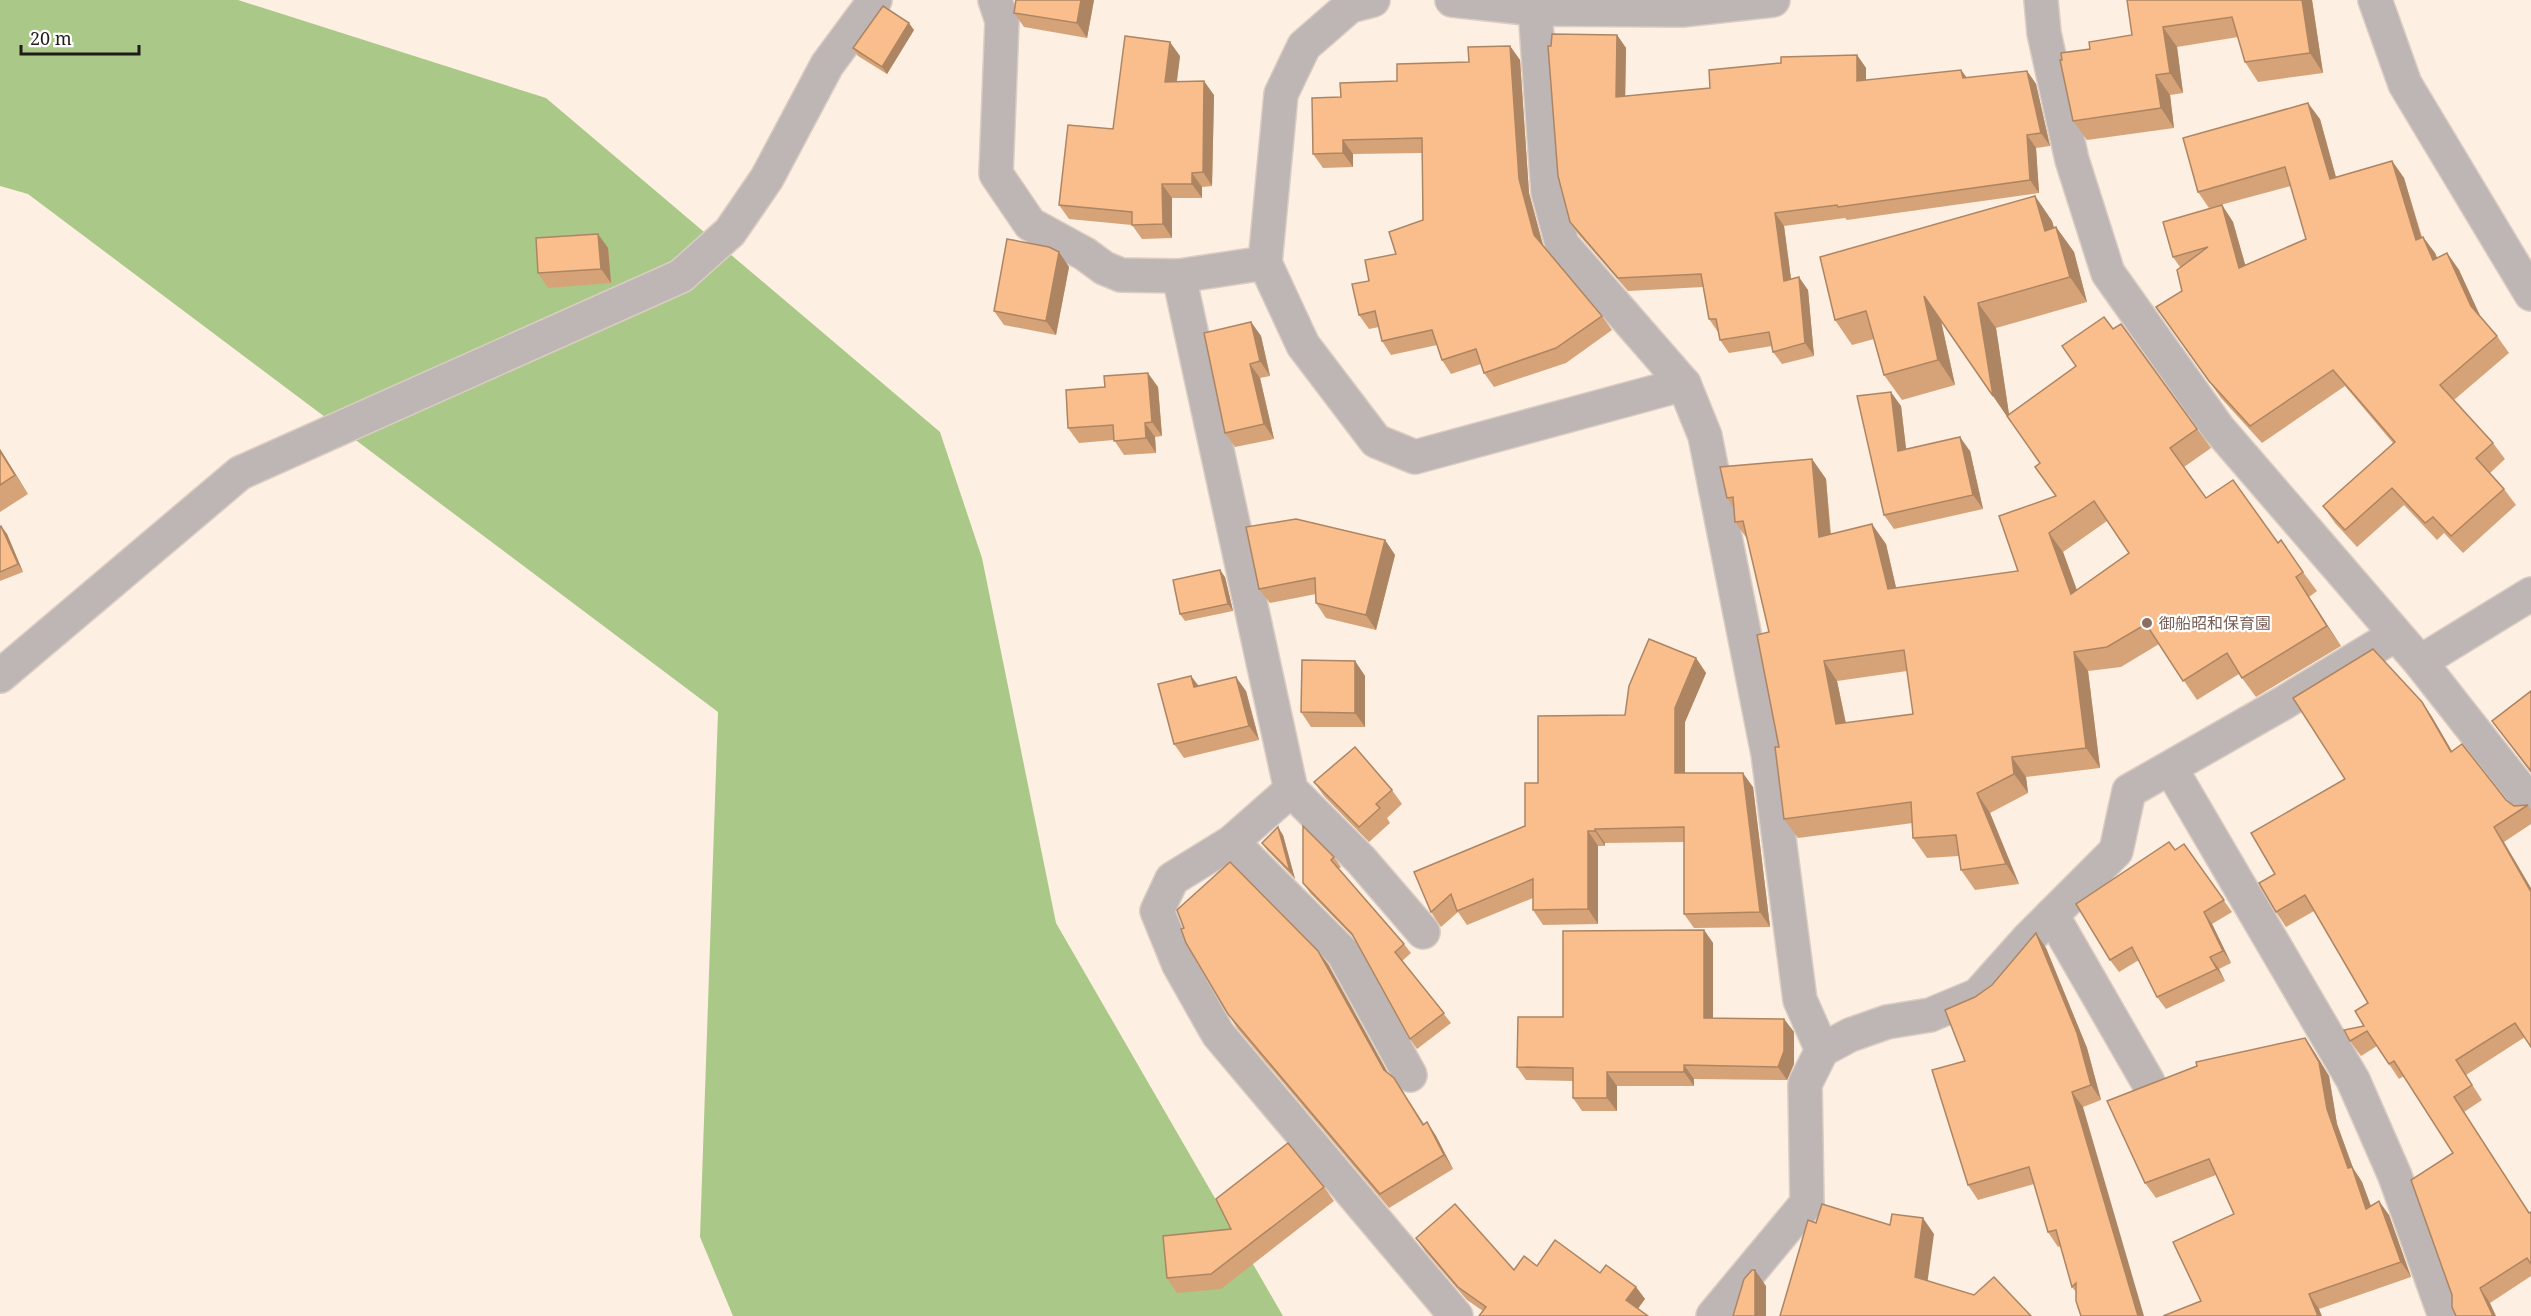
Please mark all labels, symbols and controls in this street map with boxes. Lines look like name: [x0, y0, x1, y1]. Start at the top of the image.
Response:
scale bar: [21, 18, 140, 56]
text: 20 m: [30, 26, 72, 50]
place label: 御船昭和保育園: [2159, 612, 2271, 634]
marker: 御船昭和保育園: [2140, 616, 2154, 630]

